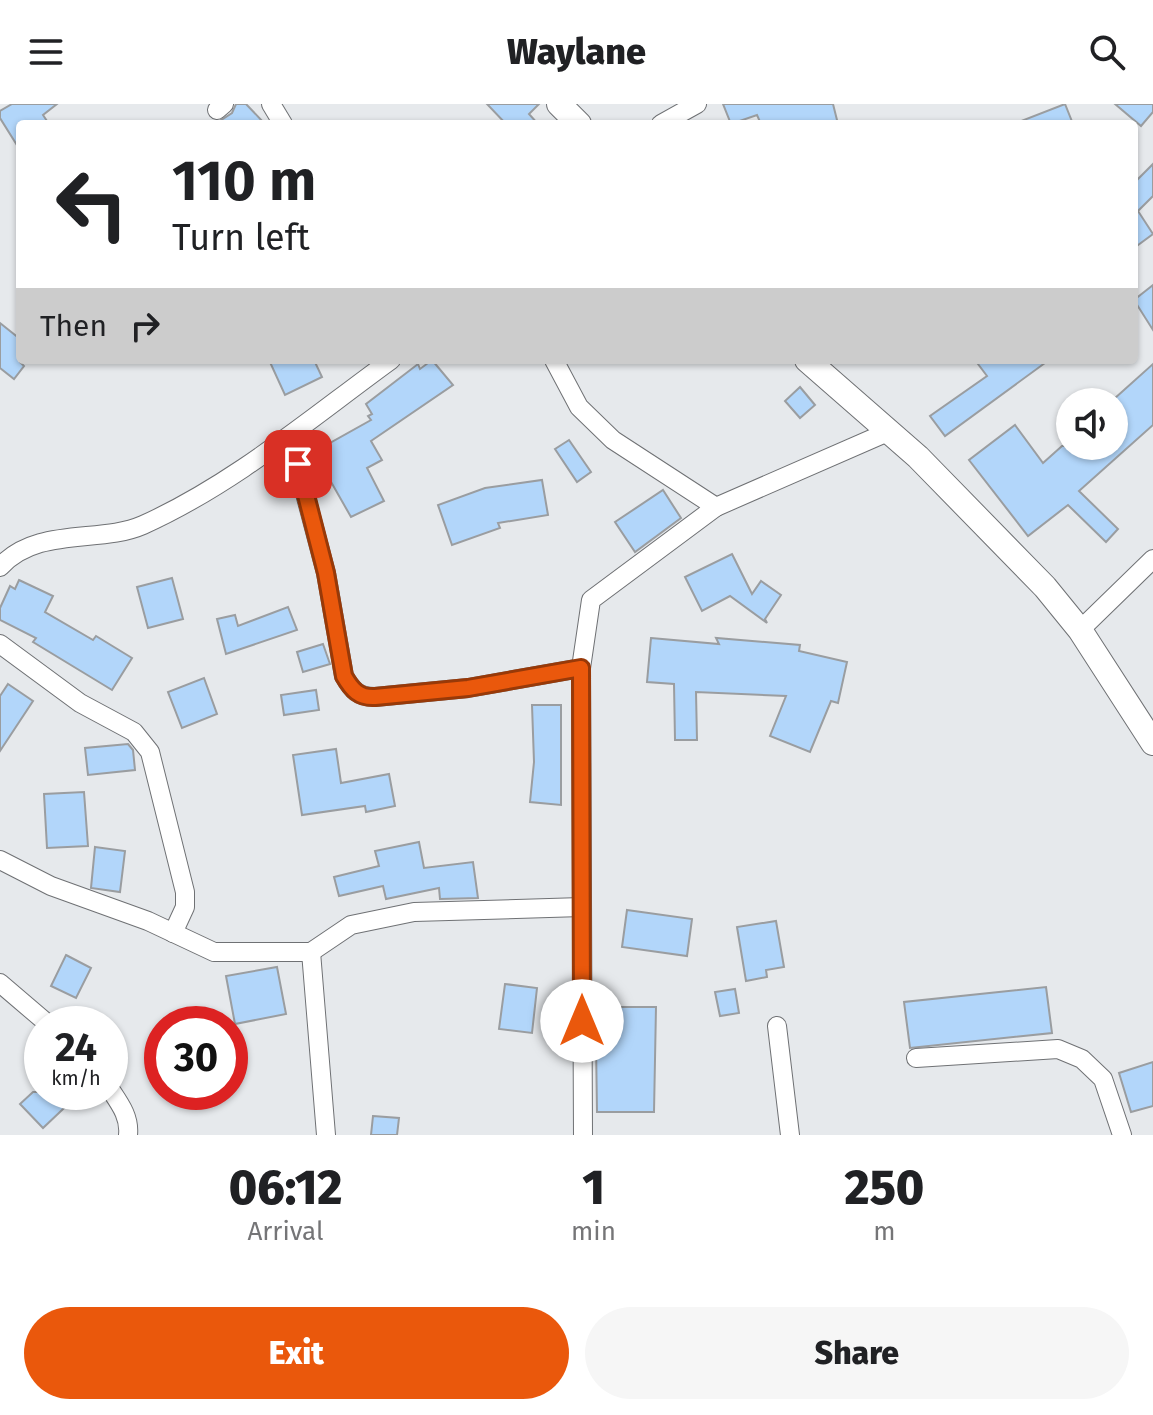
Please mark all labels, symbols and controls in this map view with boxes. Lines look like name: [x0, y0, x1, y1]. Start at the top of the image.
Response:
icon: menu: [24, 30, 68, 74]
text: Waylane: [507, 30, 646, 74]
icon: search: [1085, 30, 1129, 74]
text: 110 m: [172, 148, 316, 215]
icon: left: [40, 152, 144, 256]
text: Turn left: [172, 216, 310, 260]
icon: right: [123, 304, 167, 348]
text: Then: [40, 308, 107, 344]
map controls: [1056, 388, 1128, 460]
button: sound: [1056, 388, 1128, 460]
pin: [264, 430, 332, 498]
icon: arrive: [276, 442, 320, 486]
position arrow: [540, 979, 624, 1063]
speed limit sign: 30: [144, 1006, 248, 1110]
text: 24: [55, 1024, 97, 1072]
text: km/h: [51, 1066, 101, 1090]
text: 06:12: [229, 1159, 342, 1217]
text: 1: [582, 1159, 605, 1217]
text: 250: [845, 1159, 924, 1217]
text: Arrival: [247, 1216, 324, 1247]
text: min: [571, 1216, 616, 1247]
text: m: [873, 1216, 896, 1247]
button: Exit: [24, 1307, 569, 1399]
button: Share: [585, 1307, 1129, 1399]

